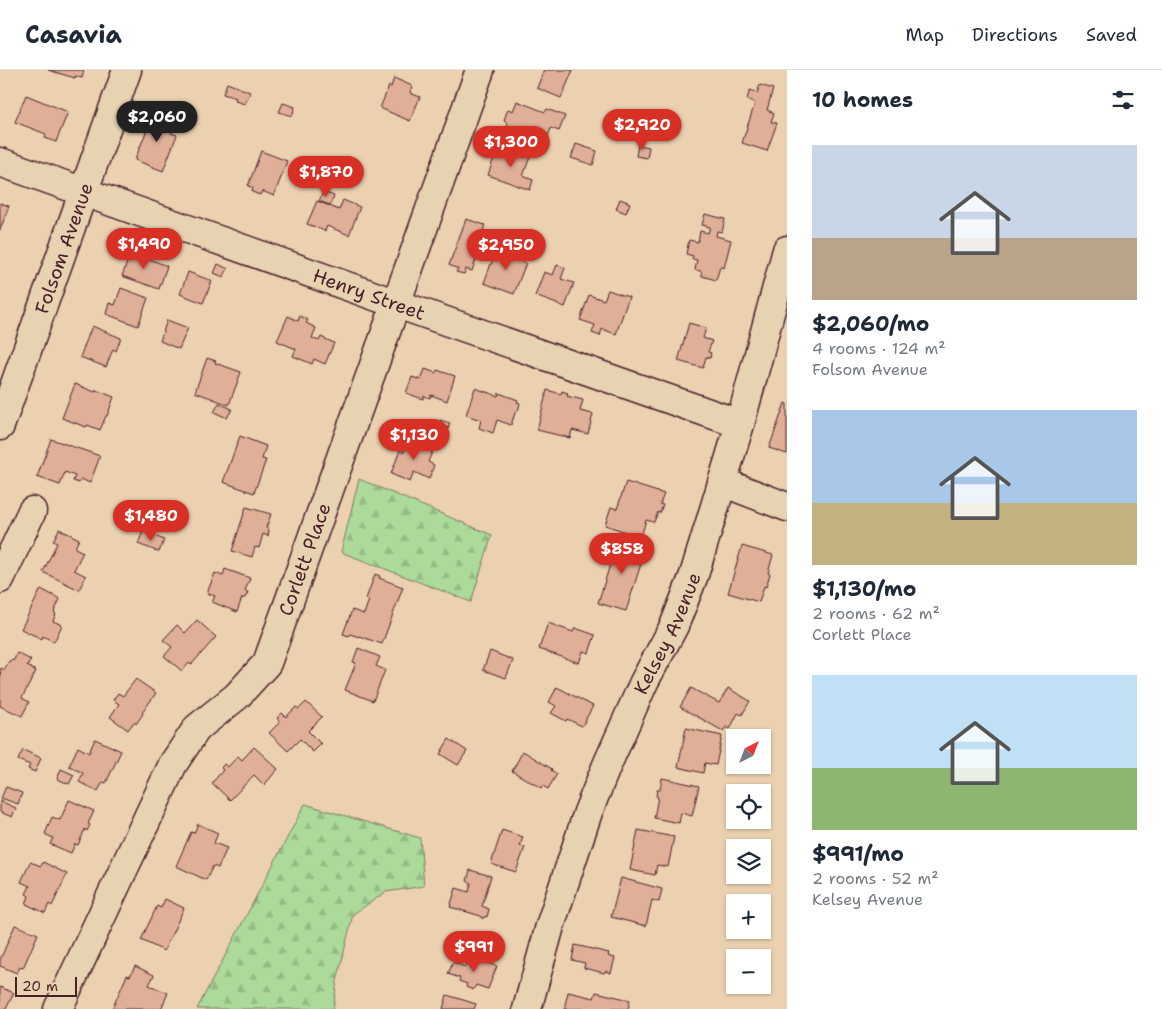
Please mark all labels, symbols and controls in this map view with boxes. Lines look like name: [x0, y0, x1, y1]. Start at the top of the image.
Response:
text: Casavia: [25, 19, 122, 51]
text: Map: [906, 23, 944, 47]
text: Directions: [972, 23, 1058, 47]
text: Saved: [1086, 23, 1137, 47]
text: 10 homes: [812, 86, 913, 114]
icon: filters: [1109, 86, 1137, 114]
pin: $2,060: [116, 100, 198, 143]
text: $2,060: [127, 106, 187, 127]
pin: $2,920: [601, 108, 683, 151]
text: $2,920: [613, 114, 671, 135]
pin: $1,300: [470, 126, 552, 168]
text: $1,300: [484, 131, 538, 152]
pin: $1,870: [285, 156, 367, 198]
text: $1,870: [299, 161, 353, 182]
icon: home: [930, 178, 1020, 268]
street label: Folsom Avenue: [29, 179, 98, 317]
pin: $1,490: [103, 228, 185, 270]
pin: $2,950: [465, 228, 547, 271]
text: $1,490: [117, 233, 171, 254]
text: $2,950: [478, 234, 534, 255]
street label: Henry Street: [310, 262, 429, 325]
text: $2,060/mo: [812, 310, 930, 338]
text: 4 rooms · 124 m²: [812, 338, 946, 359]
text: Folsom Avenue: [812, 359, 928, 380]
pin: $1,130: [373, 418, 455, 461]
text: $1,130: [389, 424, 439, 445]
icon: home: [930, 443, 1020, 533]
street label: Corlett Place: [273, 499, 336, 619]
pin: $1,480: [110, 500, 192, 542]
text: $1,480: [124, 505, 178, 526]
pin: $858: [592, 532, 652, 575]
text: $858: [600, 538, 644, 559]
street label: Kelsey Avenue: [628, 569, 706, 698]
text: $1,130/mo: [812, 575, 916, 603]
text: 2 rooms · 62 m²: [812, 603, 940, 624]
text: Corlett Place: [812, 624, 912, 645]
icon: home: [930, 708, 1020, 798]
north arrow: [726, 729, 771, 774]
map controls: [726, 729, 771, 994]
button: locate: [726, 784, 771, 829]
button: layers: [726, 839, 771, 884]
text: $991/mo: [812, 840, 904, 868]
text: 2 rooms · 52 m²: [812, 868, 939, 889]
text: Kelsey Avenue: [812, 889, 923, 910]
button: +: [726, 894, 771, 939]
pin: $991: [444, 930, 504, 973]
text: $991: [454, 936, 494, 957]
button: −: [726, 949, 771, 994]
scale bar: [15, 974, 78, 997]
text: 20 m: [22, 977, 58, 995]

